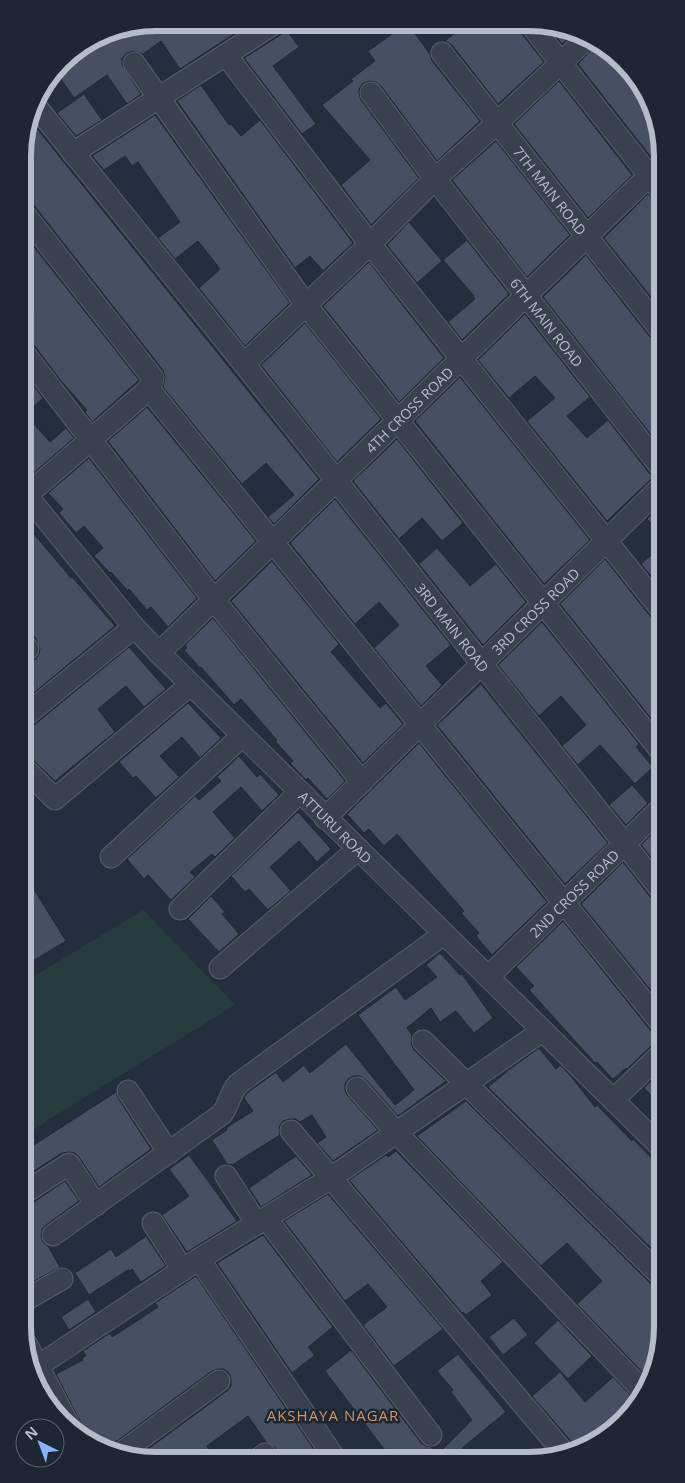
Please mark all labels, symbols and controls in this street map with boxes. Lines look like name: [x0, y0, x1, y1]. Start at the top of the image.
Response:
street label: 7TH MAIN ROAD: [510, 142, 591, 239]
street label: 6TH MAIN ROAD: [506, 274, 588, 370]
street label: 4TH CROSS ROAD: [361, 362, 457, 457]
street label: 3RD CROSS ROAD: [487, 563, 583, 659]
street label: 3RD MAIN ROAD: [411, 579, 494, 676]
street label: ATTURU ROAD: [295, 787, 376, 867]
street label: 2ND CROSS ROAD: [525, 845, 623, 941]
district label: AKSHAYA NAGAR: [267, 1405, 399, 1425]
north arrow: [15, 1418, 65, 1468]
text: N: [20, 1422, 42, 1444]

